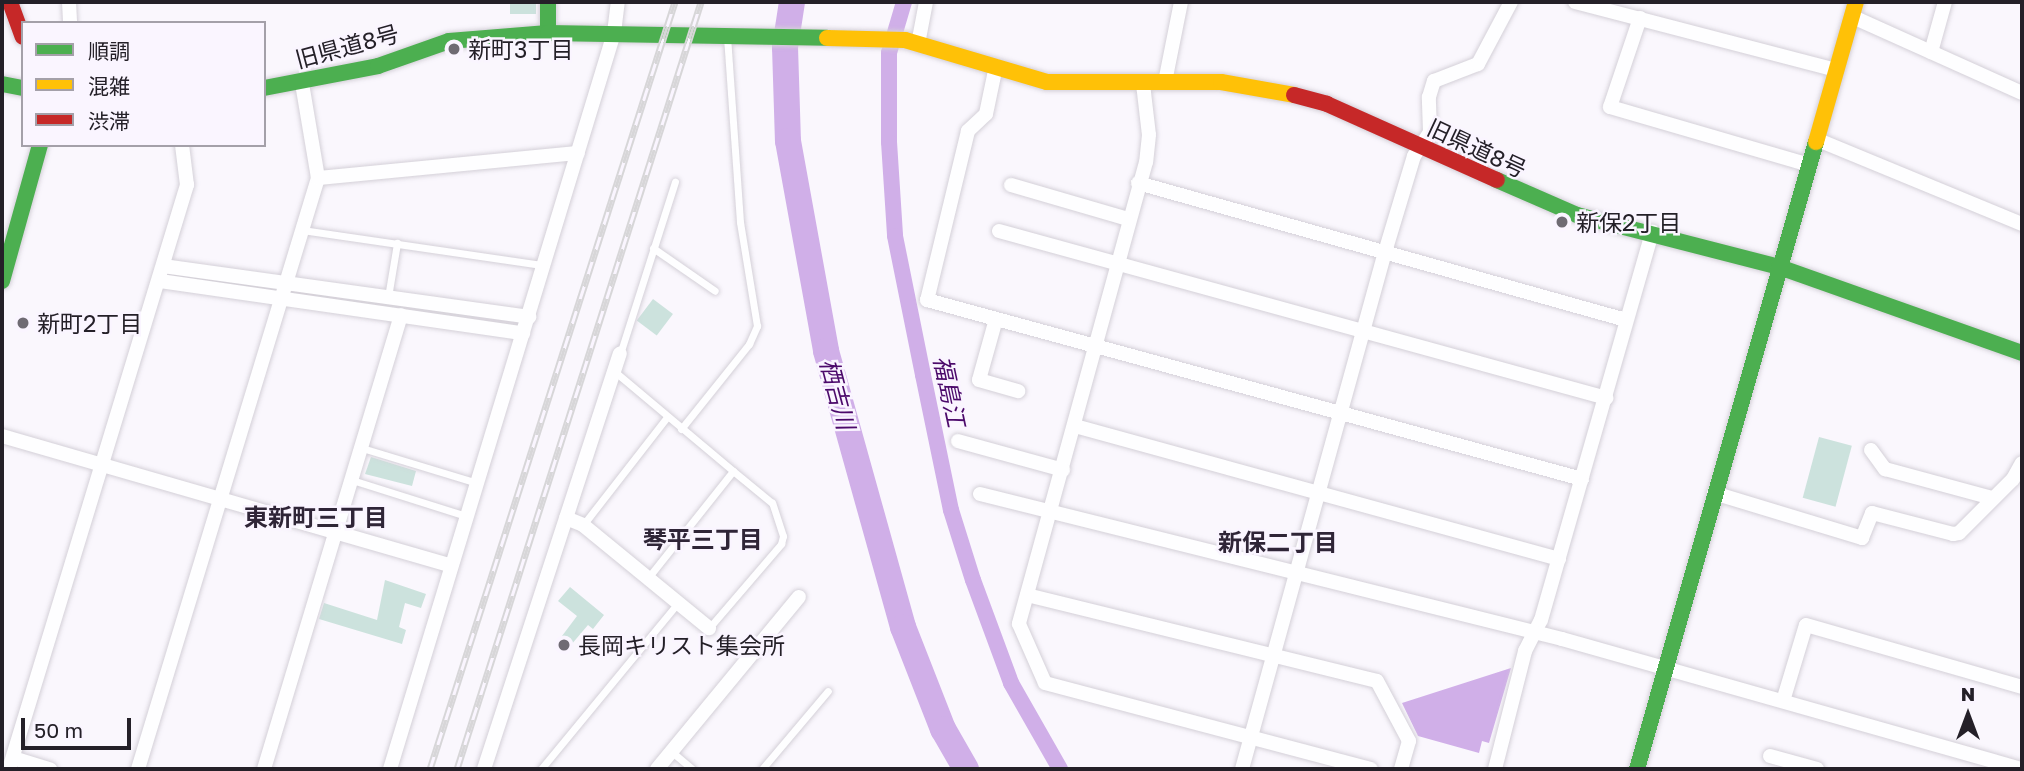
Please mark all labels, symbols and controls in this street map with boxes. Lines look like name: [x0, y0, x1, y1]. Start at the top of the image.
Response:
street label: 旧県道8号: [292, 19, 402, 73]
legend: [21, 21, 266, 147]
place label: 新町3丁目: [468, 35, 573, 63]
text: 順調: [88, 38, 130, 64]
marker: 新町3丁目: [446, 41, 462, 57]
text: 混雑: [88, 73, 130, 99]
text: 渋滞: [88, 108, 130, 134]
street label: 旧県道8号: [1423, 113, 1531, 183]
place label: 新保2丁目: [1576, 208, 1681, 236]
marker: 新保2丁目: [1554, 214, 1570, 230]
place label: 新町2丁目: [37, 309, 142, 337]
marker: 新町2丁目: [15, 315, 31, 331]
water label: 福島江: [928, 353, 972, 429]
water label: 栖吉川: [815, 355, 861, 433]
district label: 東新町三丁目: [244, 503, 388, 531]
district label: 琴平三丁目: [643, 525, 763, 553]
district label: 新保二丁目: [1218, 528, 1338, 556]
place label: 長岡キリスト集会所: [578, 631, 785, 659]
marker: 長岡キリスト集会所: [556, 637, 572, 653]
north arrow: [1933, 680, 2003, 750]
text: N: [1961, 682, 1975, 705]
scale bar: [24, 704, 135, 748]
text: 50 m: [34, 717, 83, 743]

